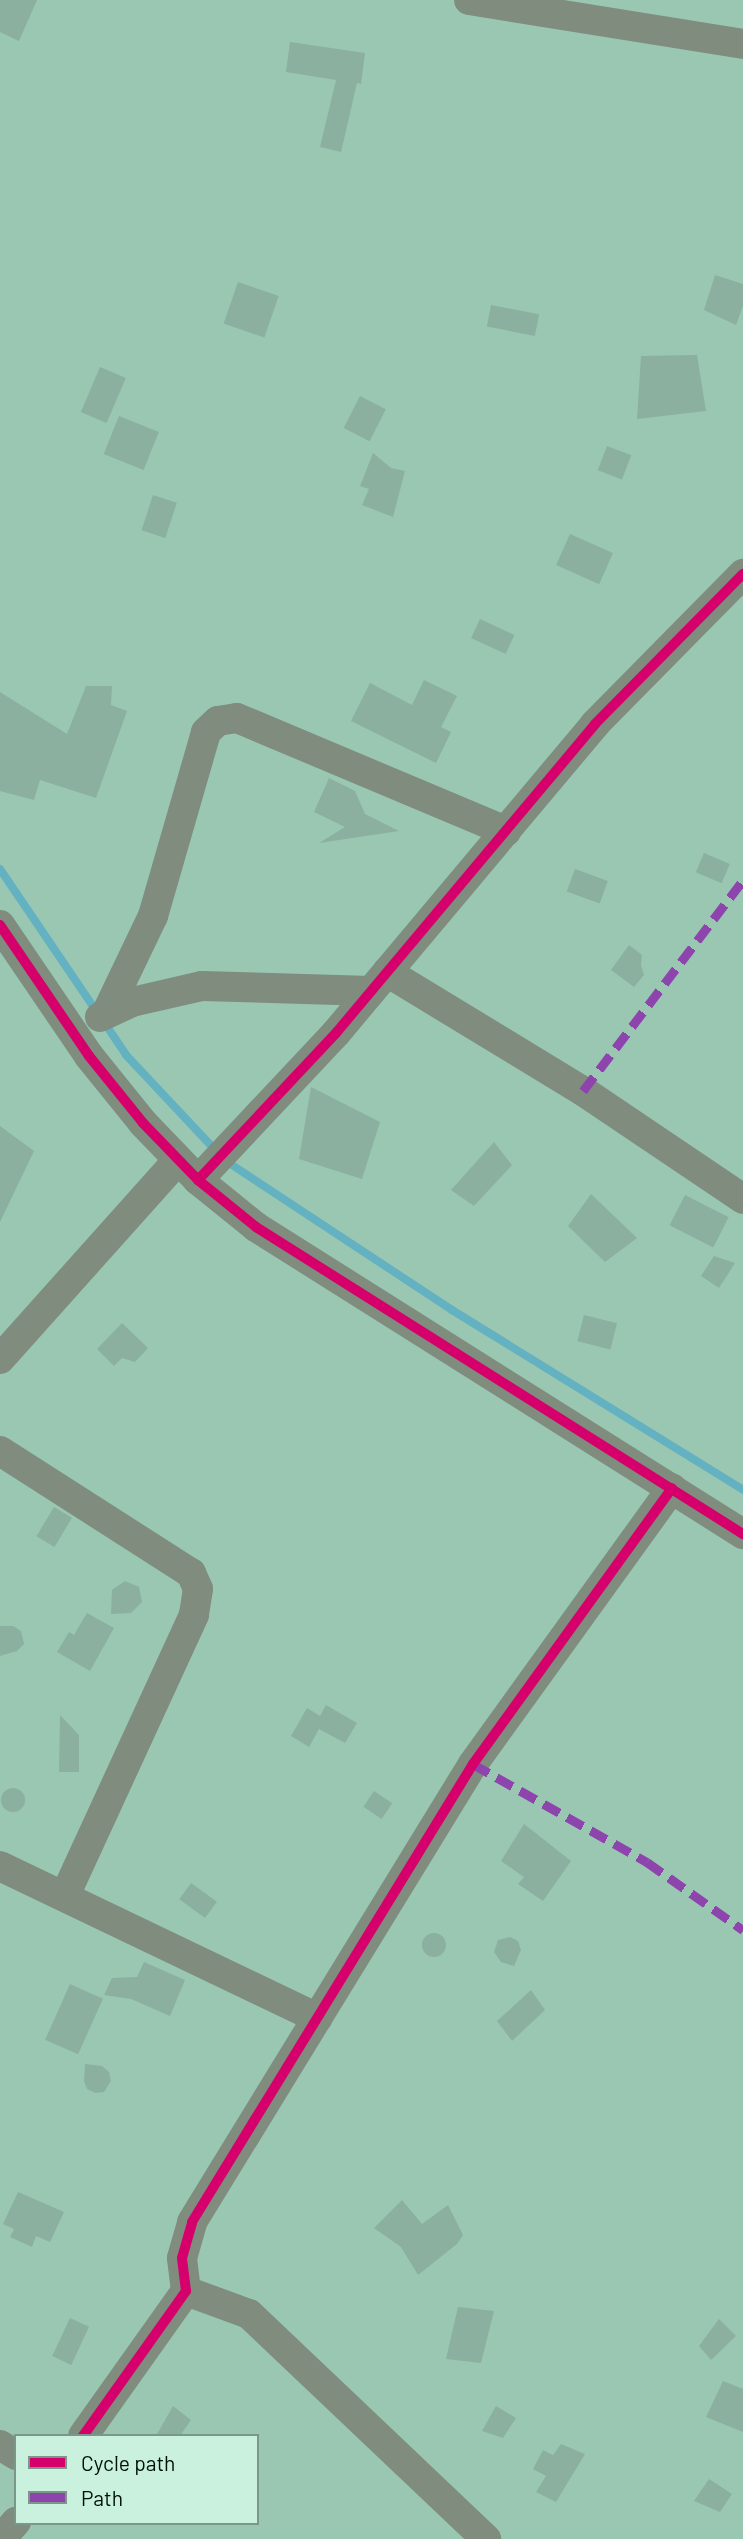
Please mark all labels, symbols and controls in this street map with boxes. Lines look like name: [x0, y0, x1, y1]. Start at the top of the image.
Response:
legend: [14, 2434, 259, 2525]
text: Cycle path: [81, 2450, 175, 2475]
text: Path: [81, 2485, 123, 2510]

